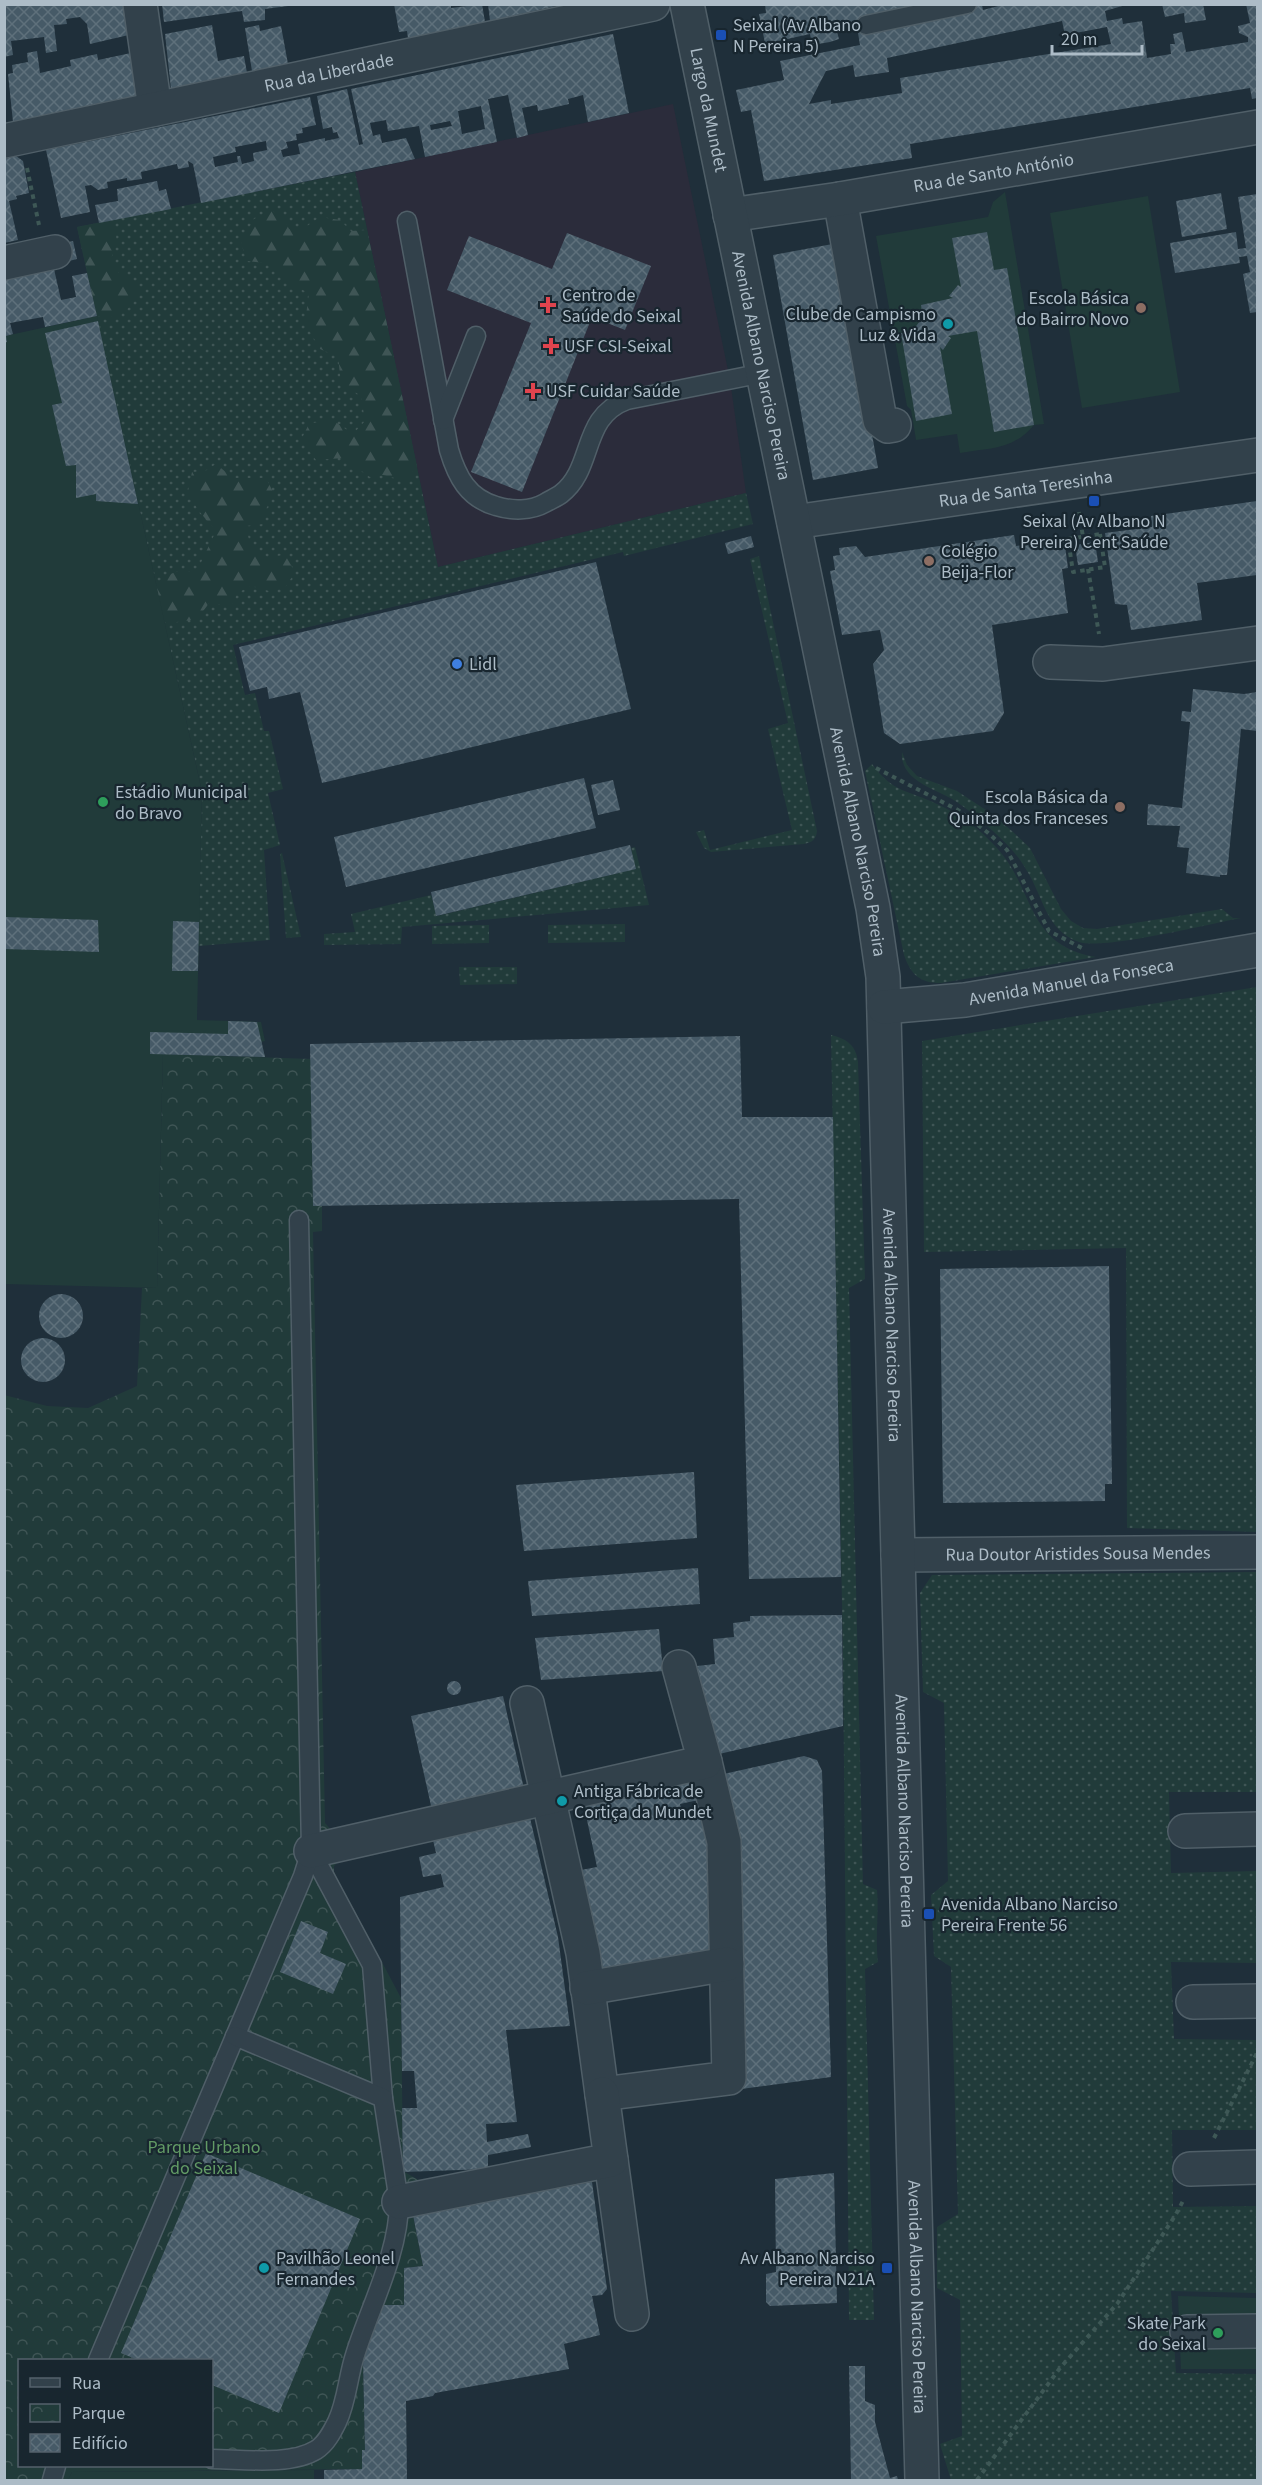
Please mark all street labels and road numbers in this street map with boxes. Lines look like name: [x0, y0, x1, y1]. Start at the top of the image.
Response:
street label: Largo da Mundet: [684, 45, 734, 174]
street label: Rua da Liberdade: [262, 47, 396, 98]
street label: Rua de Santo António: [911, 146, 1076, 199]
street label: Avenida Albano Narciso Pereira: [726, 248, 797, 482]
street label: Rua de Santa Teresinha: [937, 464, 1114, 513]
street label: Avenida Albano Narciso Pereira: [824, 724, 892, 958]
street label: Avenida Manuel da Fonseca: [967, 952, 1176, 1012]
street label: Avenida Albano Narciso Pereira: [877, 1208, 908, 1442]
street label: Rua Doutor Aristides Sousa Mendes: [945, 1540, 1211, 1567]
street label: Avenida Albano Narciso Pereira: [889, 1694, 920, 1928]
street label: Avenida Albano Narciso Pereira: [902, 2180, 933, 2414]

